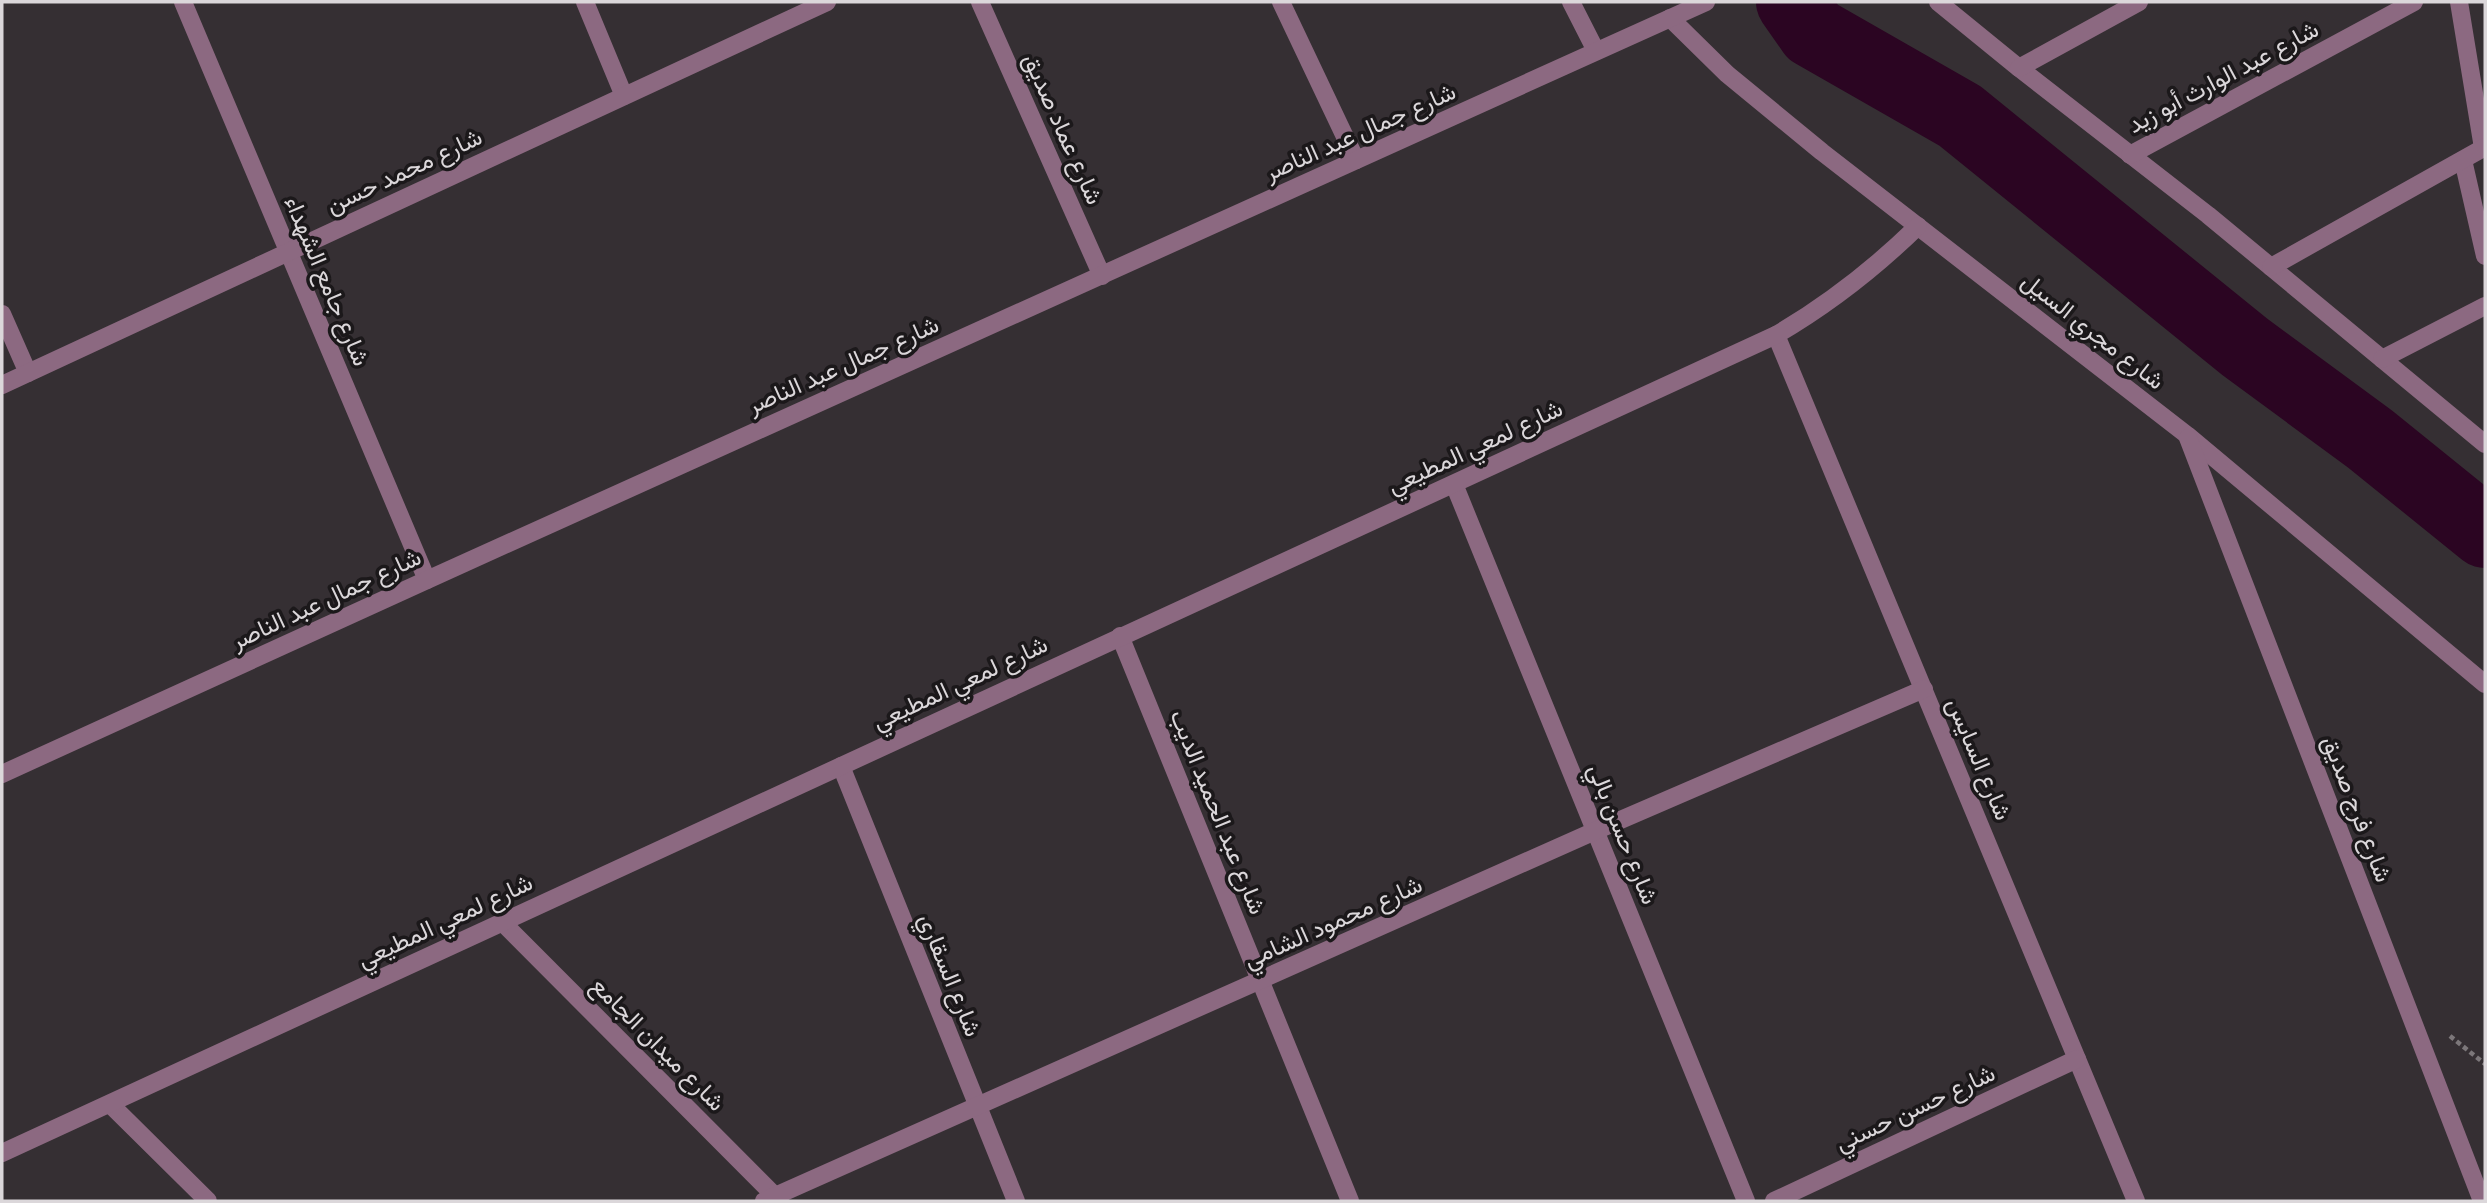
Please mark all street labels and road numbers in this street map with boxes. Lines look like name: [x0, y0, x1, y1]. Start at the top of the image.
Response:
street label: شارع عبد الوارث أبو زيد: [2121, 12, 2324, 141]
street label: شارع عماد صديق: [1015, 48, 1112, 210]
street label: شارع جمال عبد الناصر: [1258, 75, 1461, 189]
street label: شارع محمد حسن: [320, 120, 487, 221]
street label: شارع جامع الشهداء: [276, 191, 378, 371]
street label: شارع مجري السيل: [2013, 264, 2172, 399]
street label: شارع جمال عبد الناصر: [741, 308, 944, 422]
street label: شارع لمعي المطيعي: [1382, 391, 1569, 504]
street label: شارع جمال عبد الناصر: [224, 540, 426, 658]
street label: شارع لمعي المطيعي: [867, 627, 1054, 740]
street label: شارع السايس: [1939, 693, 2020, 825]
street label: شارع عبد الحميد الديب: [1162, 705, 1275, 919]
street label: شارع فرج صديق: [2314, 731, 2401, 887]
street label: شارع حسن بالي: [1577, 759, 1667, 910]
street label: شارع لمعي المطيعي: [352, 865, 539, 978]
street label: شارع محمود الشامي: [1238, 867, 1429, 978]
street label: شارع السقاري: [908, 908, 990, 1042]
street label: شارع ميدان الجامع: [583, 969, 733, 1119]
street label: شارع حسن حسني: [1829, 1056, 2001, 1162]

